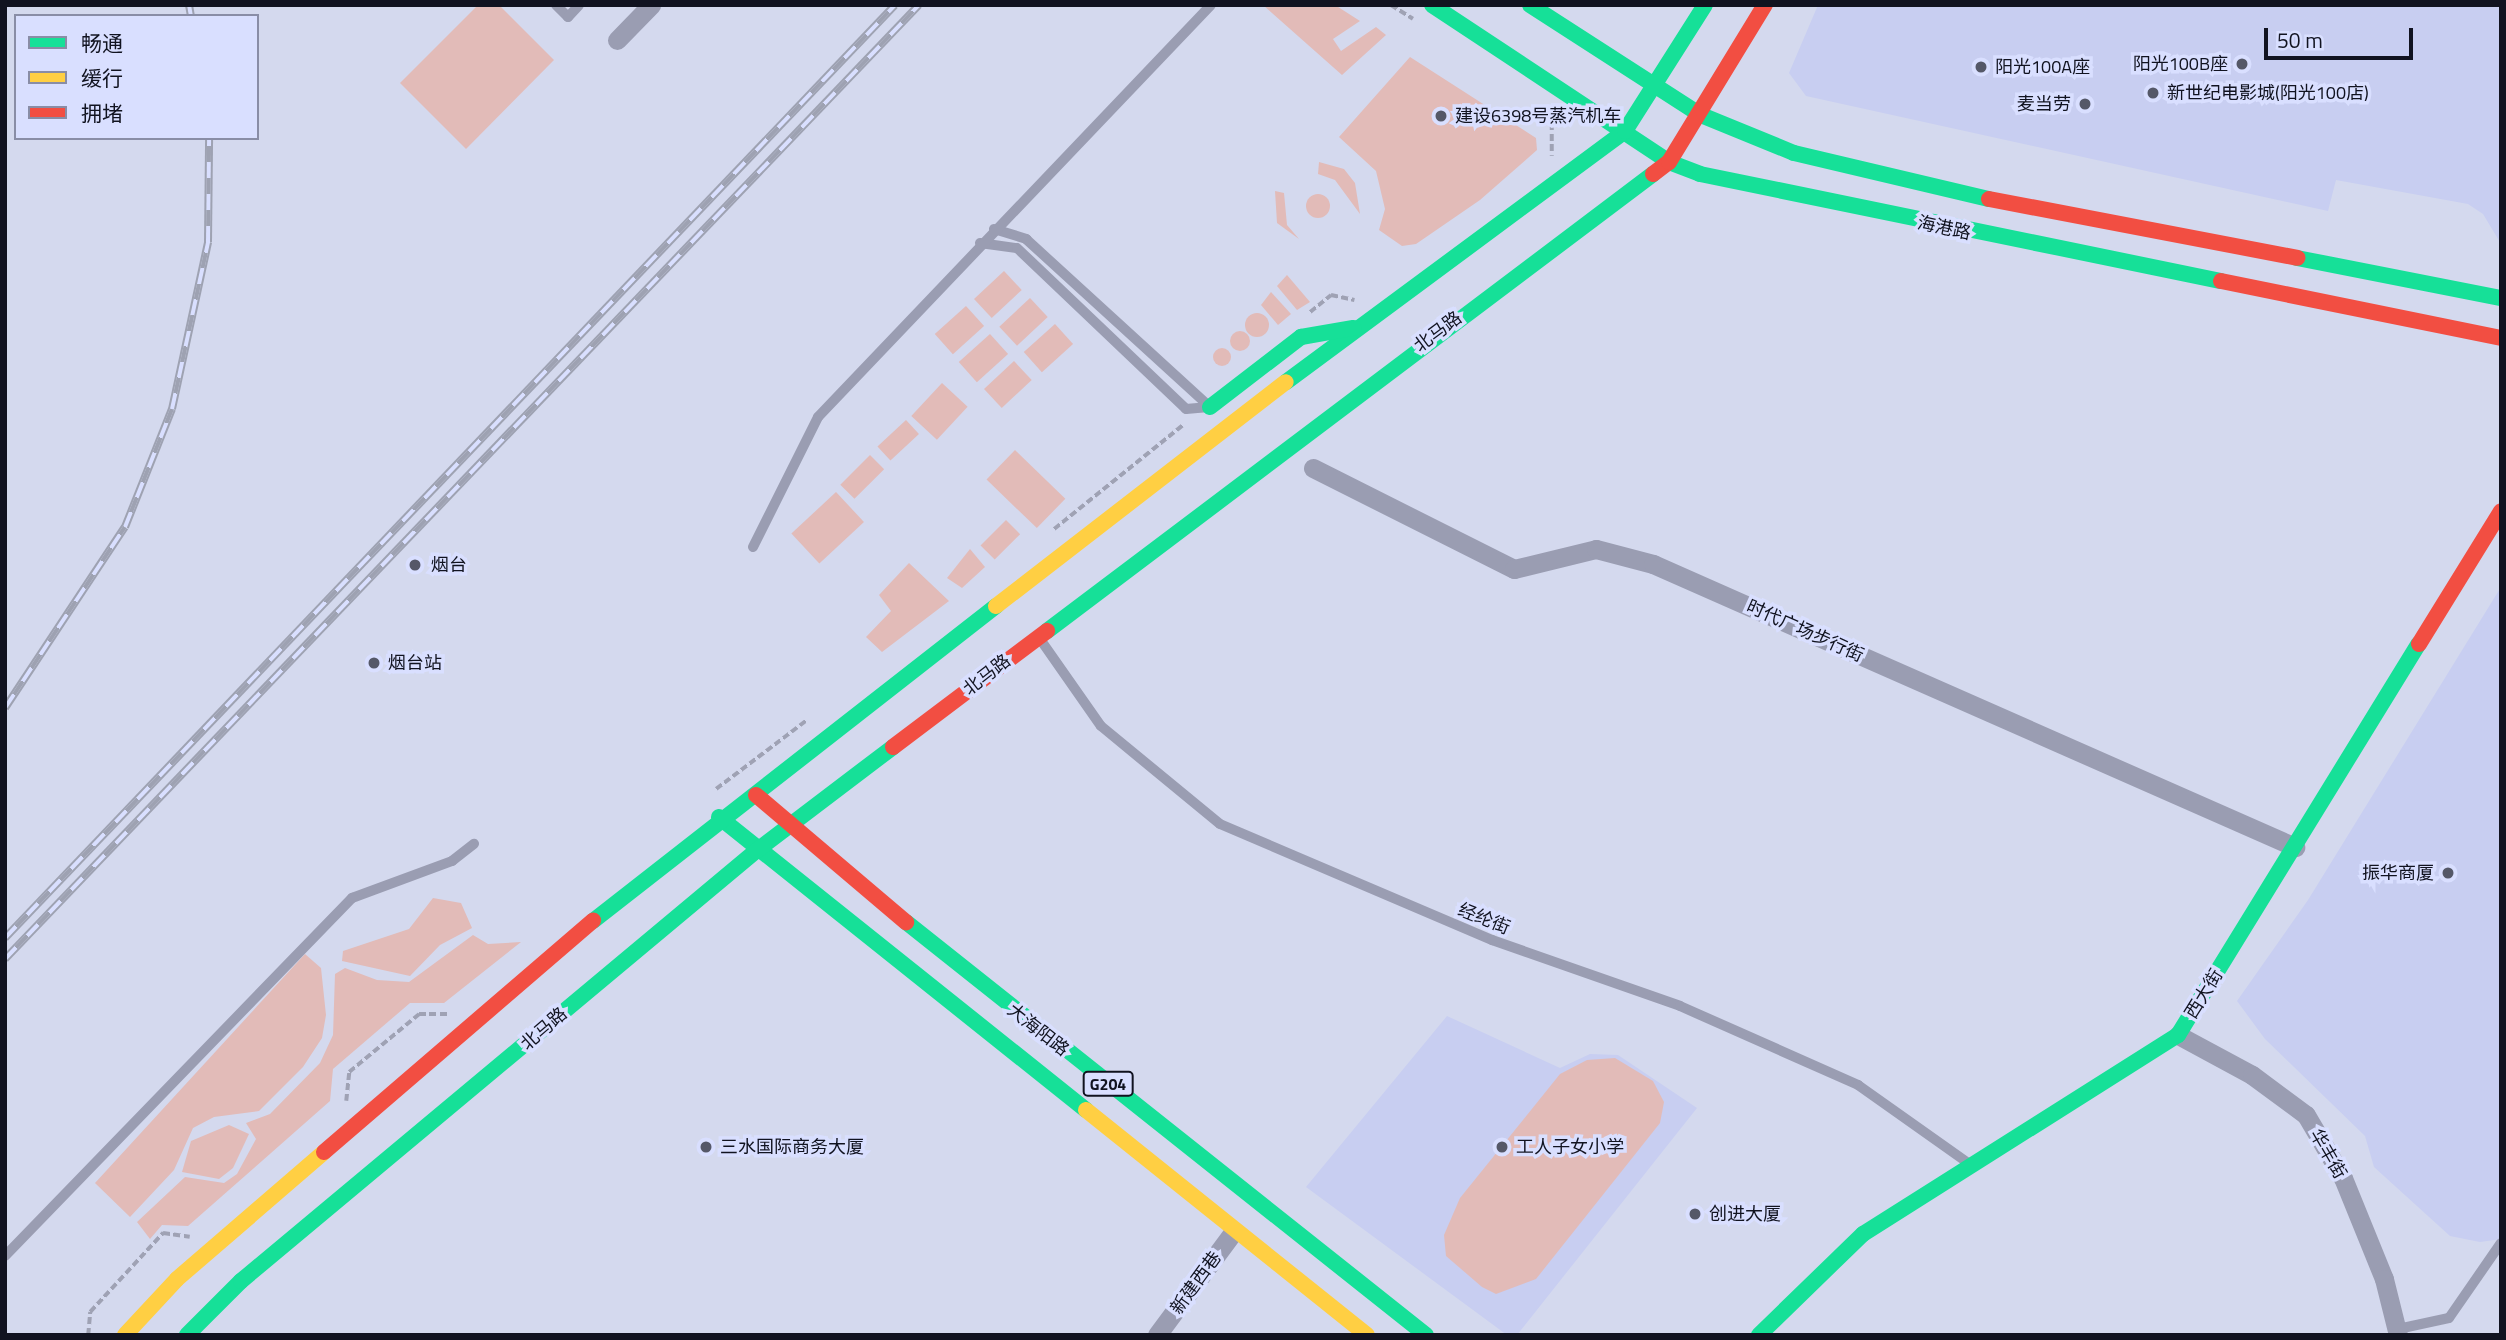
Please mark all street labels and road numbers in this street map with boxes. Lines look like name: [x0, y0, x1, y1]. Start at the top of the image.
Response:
street label: 海港路: [1915, 212, 1973, 244]
street label: 北马路: [1410, 307, 1466, 357]
street label: 时代广场步行街: [1743, 596, 1867, 666]
street label: 北马路: [959, 650, 1015, 700]
street label: 经纶街: [1455, 899, 1513, 939]
street label: 西大街: [2181, 965, 2227, 1023]
street label: 大海阳路: [1003, 999, 1073, 1061]
street label: 北马路: [517, 1003, 571, 1055]
road number: G204: [1082, 1072, 1134, 1096]
street label: 华丰街: [2305, 1125, 2351, 1183]
street label: 新建西巷: [1166, 1248, 1226, 1318]

